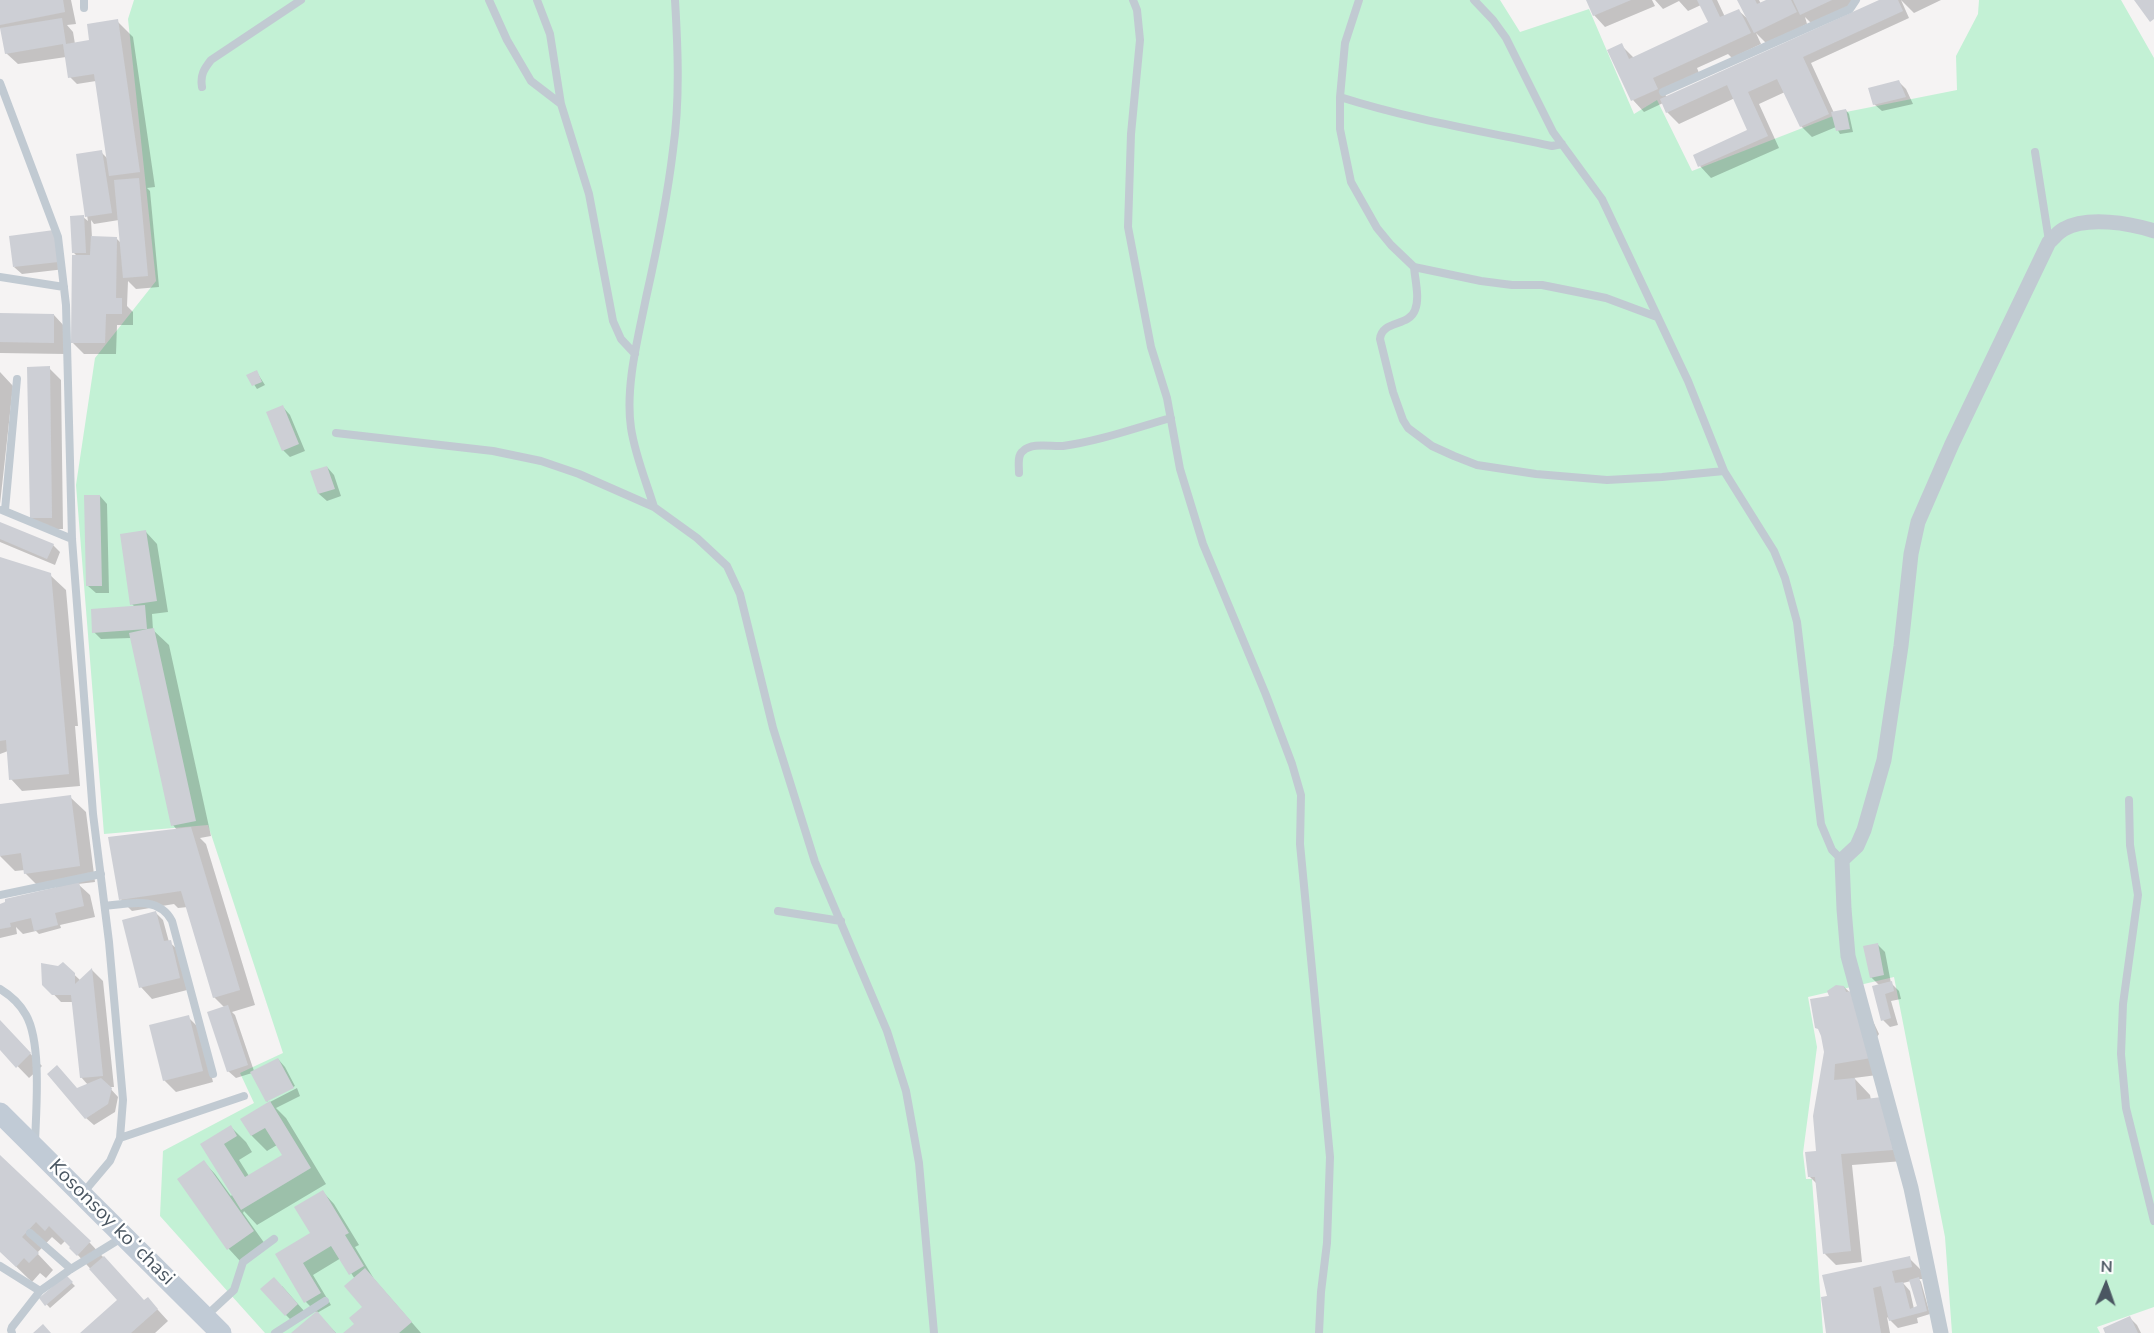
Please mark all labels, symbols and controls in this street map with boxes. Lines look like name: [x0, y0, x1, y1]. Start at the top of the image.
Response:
street label: Kosonsoy koʻchasi: [43, 1155, 179, 1291]
north arrow: [2076, 1255, 2136, 1315]
text: N: [2100, 1256, 2113, 1278]

